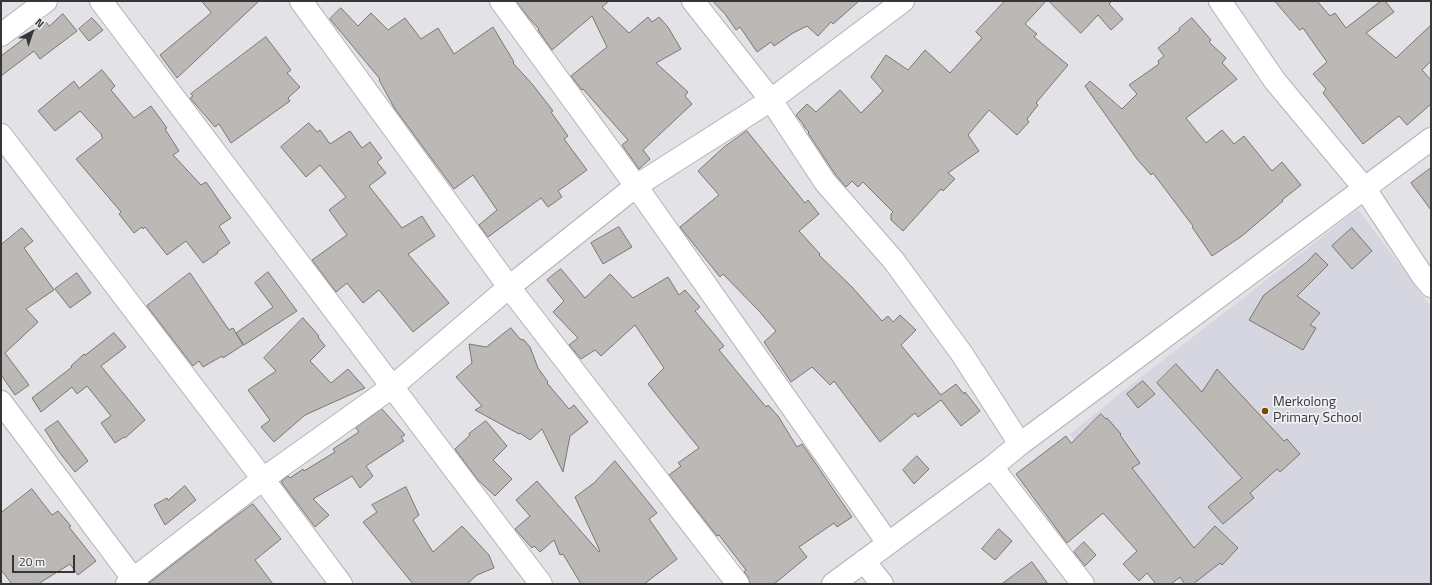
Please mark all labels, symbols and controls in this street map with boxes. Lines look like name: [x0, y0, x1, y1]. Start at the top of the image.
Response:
north arrow: [12, 12, 52, 52]
text: N: [32, 14, 48, 31]
place label: Merkolong Primary School: [1273, 395, 1362, 428]
marker: Merkolong Primary School: [1260, 406, 1270, 416]
scale bar: [14, 547, 77, 573]
text: 20 m: [19, 552, 45, 571]

